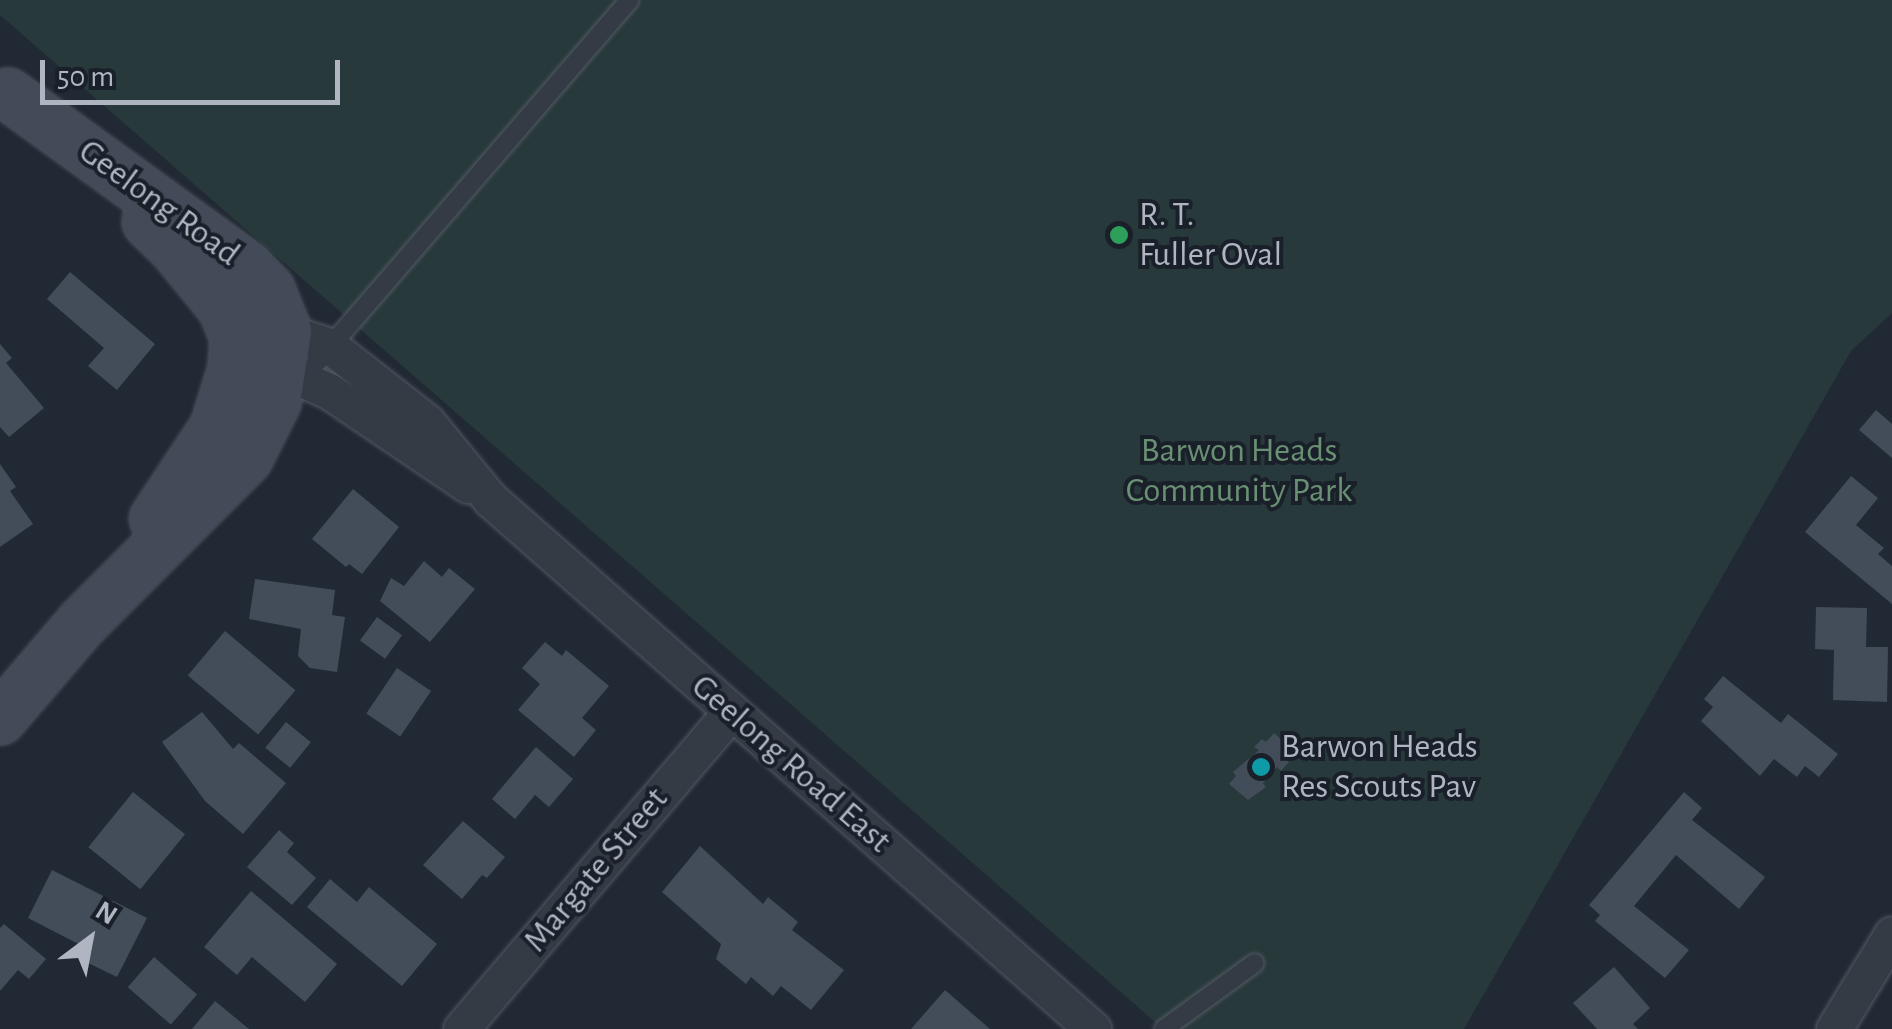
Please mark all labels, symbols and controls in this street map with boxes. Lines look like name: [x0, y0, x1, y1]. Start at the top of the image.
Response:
scale bar: [45, 40, 345, 102]
text: 50 m: [57, 62, 114, 92]
street label: Geelong Road: [70, 131, 248, 275]
place label: R. T. Fuller Oval: [1139, 194, 1282, 276]
marker: R. T. Fuller Oval: [1108, 224, 1130, 246]
park label: Barwon Heads Community Park: [1126, 430, 1352, 512]
street label: Geelong Road East: [683, 666, 899, 862]
place label: Barwon Heads Res Scouts Pav: [1281, 726, 1478, 808]
marker: Barwon Heads Res Scouts Pav: [1250, 756, 1272, 778]
street label: Margate Street: [515, 779, 677, 961]
north arrow: [40, 889, 140, 989]
text: N: [90, 897, 122, 931]

